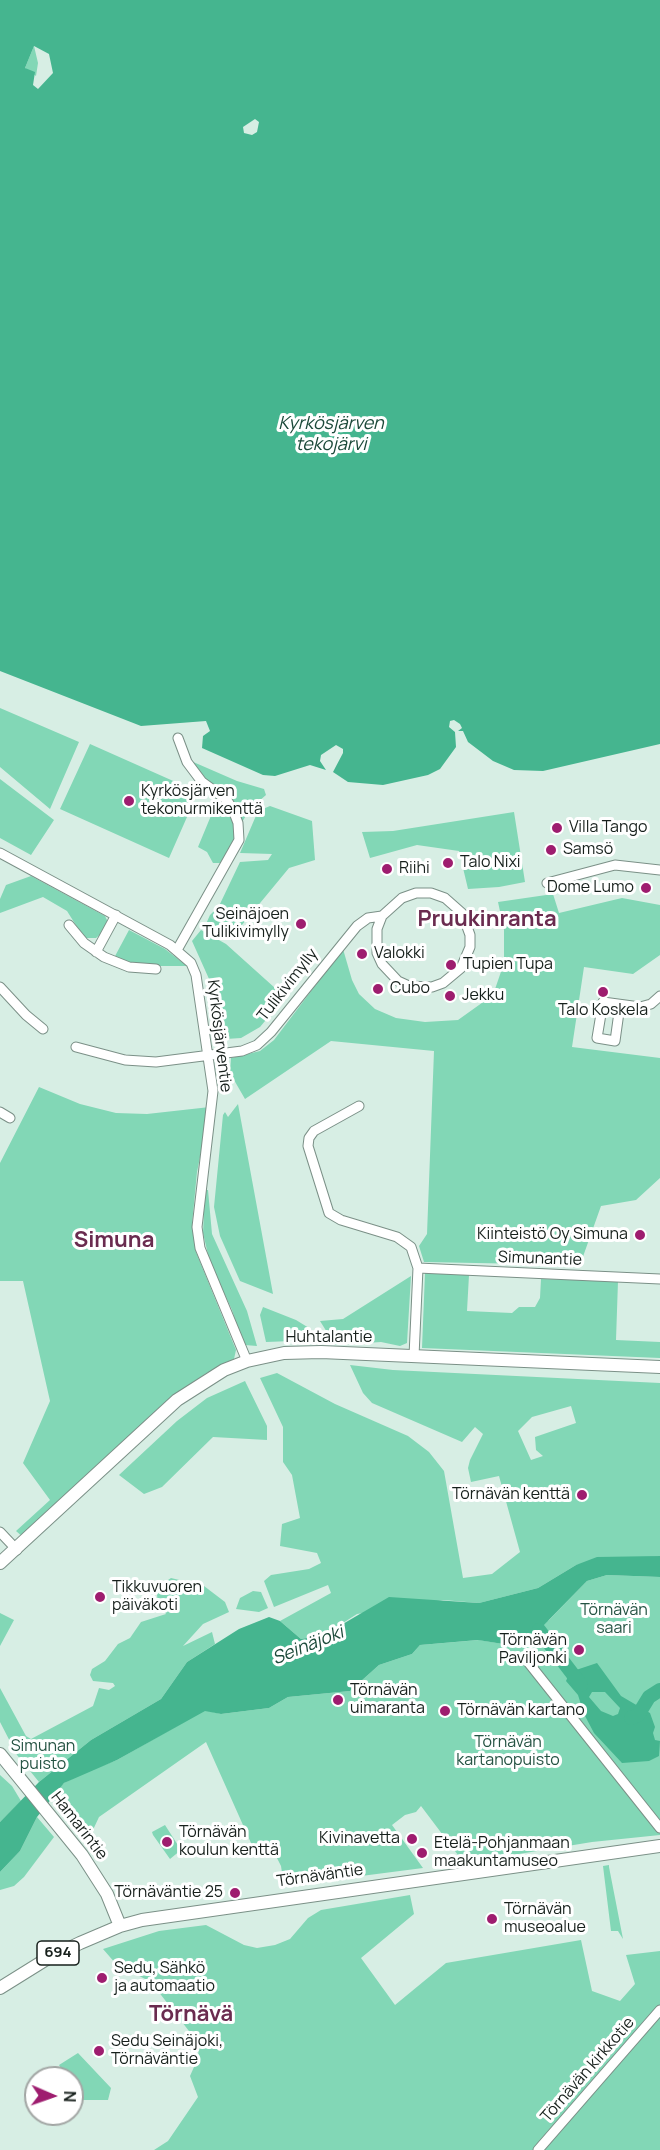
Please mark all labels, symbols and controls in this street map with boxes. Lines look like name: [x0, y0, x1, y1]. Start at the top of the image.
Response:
water label: Kyrkösjärven tekojärvi: [278, 413, 384, 456]
place label: Kyrkösjärven tekonurmikenttä: [141, 782, 263, 820]
marker: Kyrkösjärven tekonurmikenttä: [122, 794, 136, 808]
place label: Villa Tango: [569, 818, 647, 838]
marker: Villa Tango: [550, 821, 564, 835]
place label: Samsö: [563, 840, 613, 860]
marker: Samsö: [544, 843, 558, 857]
place label: Talo Nixi: [460, 853, 521, 873]
marker: Talo Nixi: [441, 856, 455, 870]
place label: Riihi: [399, 859, 430, 879]
marker: Riihi: [380, 862, 394, 876]
place label: Dome Lumo: [547, 878, 634, 898]
marker: Dome Lumo: [639, 881, 653, 895]
place label: Seinäjoen Tulikivimylly: [202, 905, 289, 943]
district label: Pruukinranta: [417, 907, 557, 933]
marker: Seinäjoen Tulikivimylly: [294, 917, 308, 931]
place label: Valokki: [374, 944, 425, 964]
street label: Tulikivimylly: [254, 945, 322, 1025]
marker: Valokki: [355, 947, 369, 961]
place label: Tupien Tupa: [463, 955, 553, 975]
marker: Tupien Tupa: [444, 958, 458, 972]
street label: Kyrkösjärventie: [203, 979, 235, 1093]
place label: Cubo: [390, 979, 430, 999]
marker: Cubo: [371, 982, 385, 996]
marker: Talo Koskela: [596, 985, 610, 999]
place label: Jekku: [462, 986, 504, 1006]
marker: Jekku: [443, 989, 457, 1003]
place label: Talo Koskela: [558, 1001, 648, 1021]
place label: Kiinteistö Oy Simuna: [477, 1225, 628, 1245]
district label: Simuna: [74, 1228, 154, 1254]
marker: Kiinteistö Oy Simuna: [633, 1228, 647, 1242]
street label: Simunantie: [498, 1248, 582, 1270]
street label: Huhtalantie: [286, 1328, 372, 1348]
place label: Törnävän kenttä: [452, 1485, 570, 1505]
marker: Törnävän kenttä: [575, 1488, 589, 1502]
place label: Tikkuvuoren päiväkoti: [112, 1578, 202, 1616]
marker: Tikkuvuoren päiväkoti: [93, 1590, 107, 1604]
park label: Törnävän saari: [580, 1601, 648, 1639]
water label: Seinäjoki: [269, 1622, 347, 1670]
place label: Törnävän Paviljonki: [499, 1631, 567, 1669]
marker: Törnävän Paviljonki: [572, 1643, 586, 1657]
place label: Törnävän uimaranta: [350, 1681, 425, 1719]
marker: Törnävän uimaranta: [331, 1693, 345, 1707]
place label: Törnävän kartano: [457, 1701, 585, 1721]
marker: Törnävän kartano: [438, 1704, 452, 1718]
park label: Törnävän kartanopuisto: [456, 1733, 560, 1771]
park label: Simunan puisto: [11, 1737, 75, 1775]
street label: Hamarintie: [47, 1788, 111, 1864]
place label: Törnävän koulun kenttä: [179, 1823, 279, 1861]
place label: Kivinavetta: [319, 1829, 400, 1849]
marker: Kivinavetta: [405, 1832, 419, 1846]
place label: Etelä-Pohjanmaan maakuntamuseo: [434, 1834, 570, 1872]
marker: Törnävän koulun kenttä: [160, 1835, 174, 1849]
marker: Etelä-Pohjanmaan maakuntamuseo: [415, 1846, 429, 1860]
street label: Törnäväntie: [276, 1860, 364, 1892]
place label: Törnäväntie 25: [114, 1883, 223, 1903]
marker: Törnäväntie 25: [228, 1886, 242, 1900]
place label: Törnävän museoalue: [504, 1900, 586, 1938]
marker: Törnävän museoalue: [485, 1912, 499, 1926]
road number: 694: [37, 1941, 79, 1965]
place label: Sedu, Sähkö ja automaatio: [114, 1959, 215, 1997]
marker: Sedu, Sähkö ja automaatio: [95, 1971, 109, 1985]
district label: Törnävä: [149, 2002, 233, 2028]
street label: Törnävän kirkkotie: [537, 2014, 639, 2126]
place label: Sedu Seinäjoki, Törnäväntie: [111, 2032, 223, 2070]
marker: Sedu Seinäjoki, Törnäväntie: [92, 2044, 106, 2058]
north arrow: [24, 2066, 84, 2126]
text: N: [59, 2090, 81, 2103]

